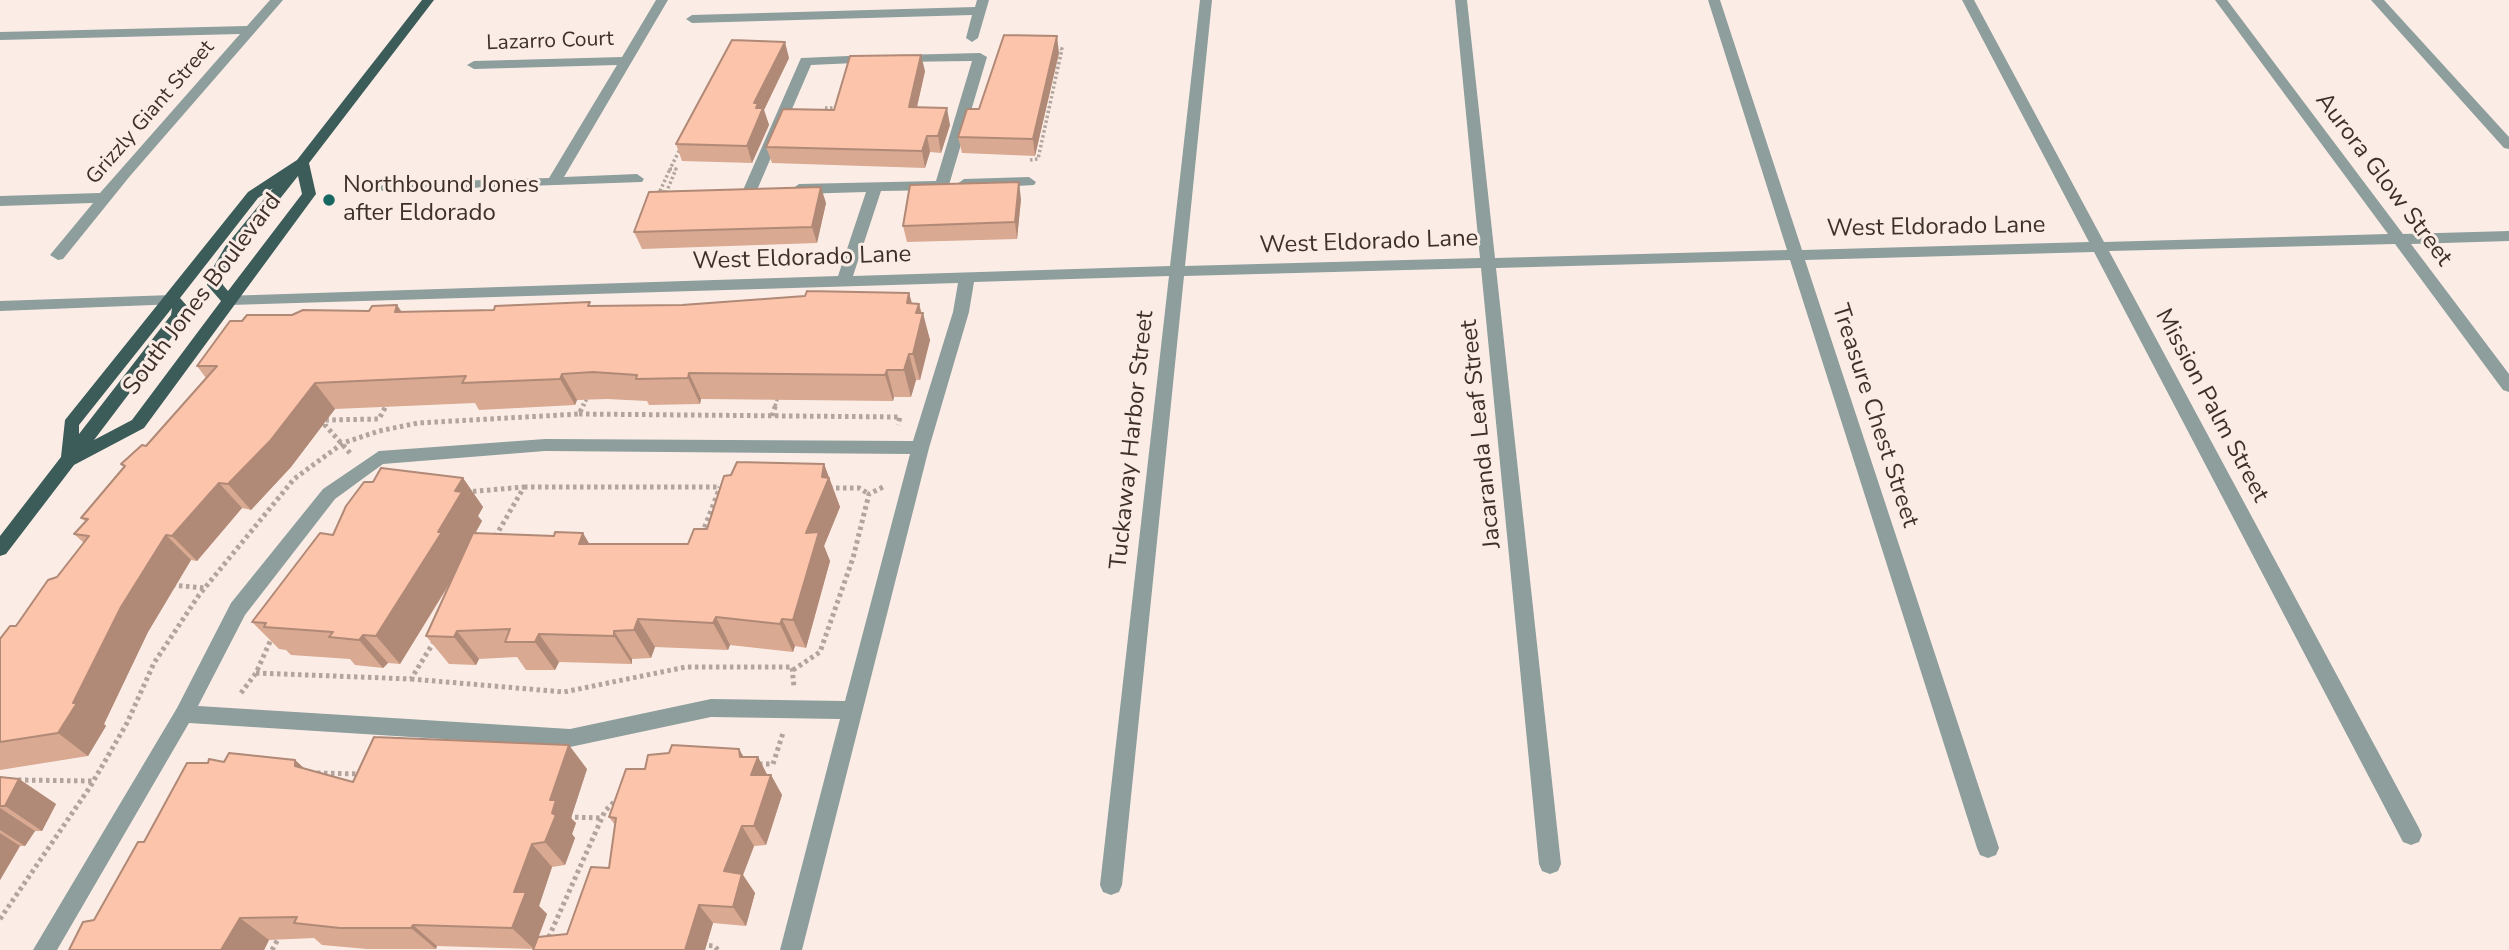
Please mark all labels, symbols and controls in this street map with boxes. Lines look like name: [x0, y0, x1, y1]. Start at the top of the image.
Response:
street label: Lazarro Court: [486, 27, 614, 57]
street label: Grizzly Giant Street: [82, 36, 220, 190]
street label: Aurora Glow Street: [2308, 88, 2458, 272]
place label: Northbound Jones after Eldorado: [343, 172, 539, 228]
street label: South Jones Boulevard: [118, 189, 288, 401]
marker: Northbound Jones after Eldorado: [321, 192, 337, 208]
street label: West Eldorado Lane: [1826, 212, 2046, 244]
street label: West Eldorado Lane: [1259, 225, 1479, 261]
street label: West Eldorado Lane: [692, 241, 912, 277]
street label: Treasure Chest Street: [1824, 301, 1924, 531]
street label: Mission Palm Street: [2148, 305, 2274, 507]
street label: Tuckaway Harbor Street: [1105, 309, 1161, 571]
street label: Jacaranda Leaf Street: [1456, 318, 1508, 550]

